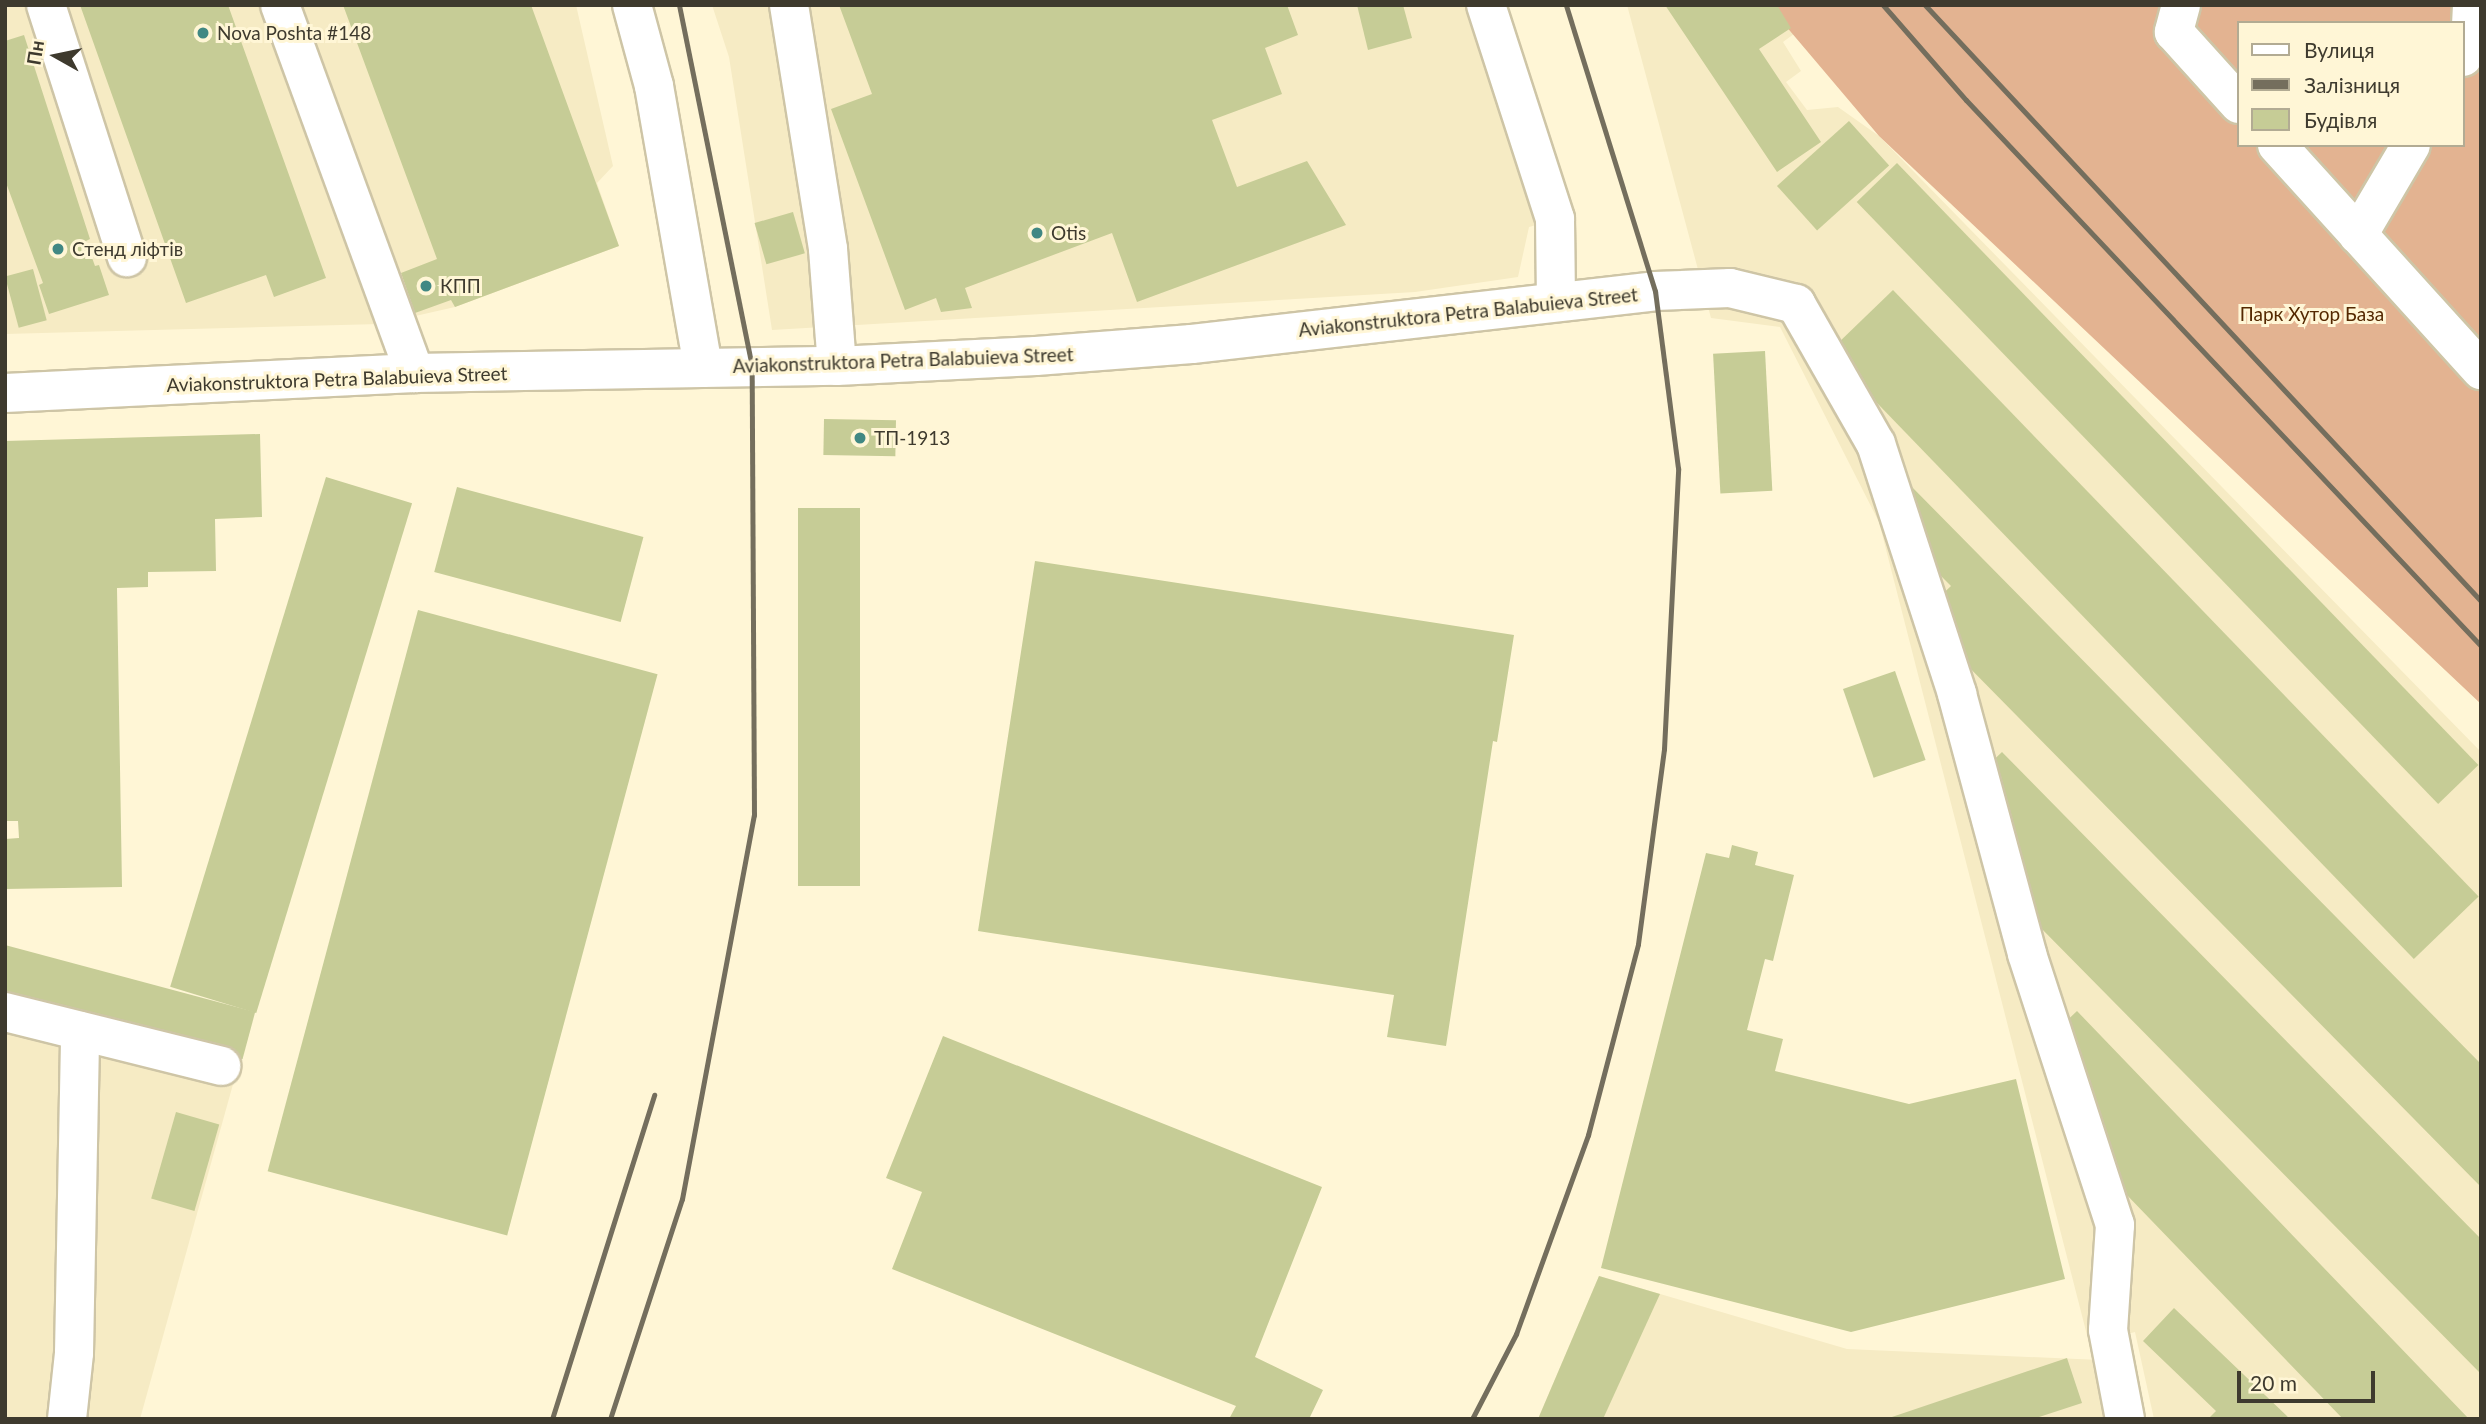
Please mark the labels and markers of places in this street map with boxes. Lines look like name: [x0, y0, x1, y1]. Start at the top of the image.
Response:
place label: Nova Poshta #148: [217, 22, 371, 44]
marker: Nova Poshta #148: [195, 25, 211, 41]
place label: Otis: [1051, 222, 1086, 244]
marker: Otis: [1029, 225, 1045, 241]
place label: Стенд ліфтів: [72, 238, 183, 260]
marker: Стенд ліфтів: [50, 241, 66, 257]
place label: КПП: [440, 275, 481, 297]
marker: КПП: [418, 278, 434, 294]
place label: ТП-1913: [874, 427, 950, 449]
marker: ТП-1913: [852, 430, 868, 446]

